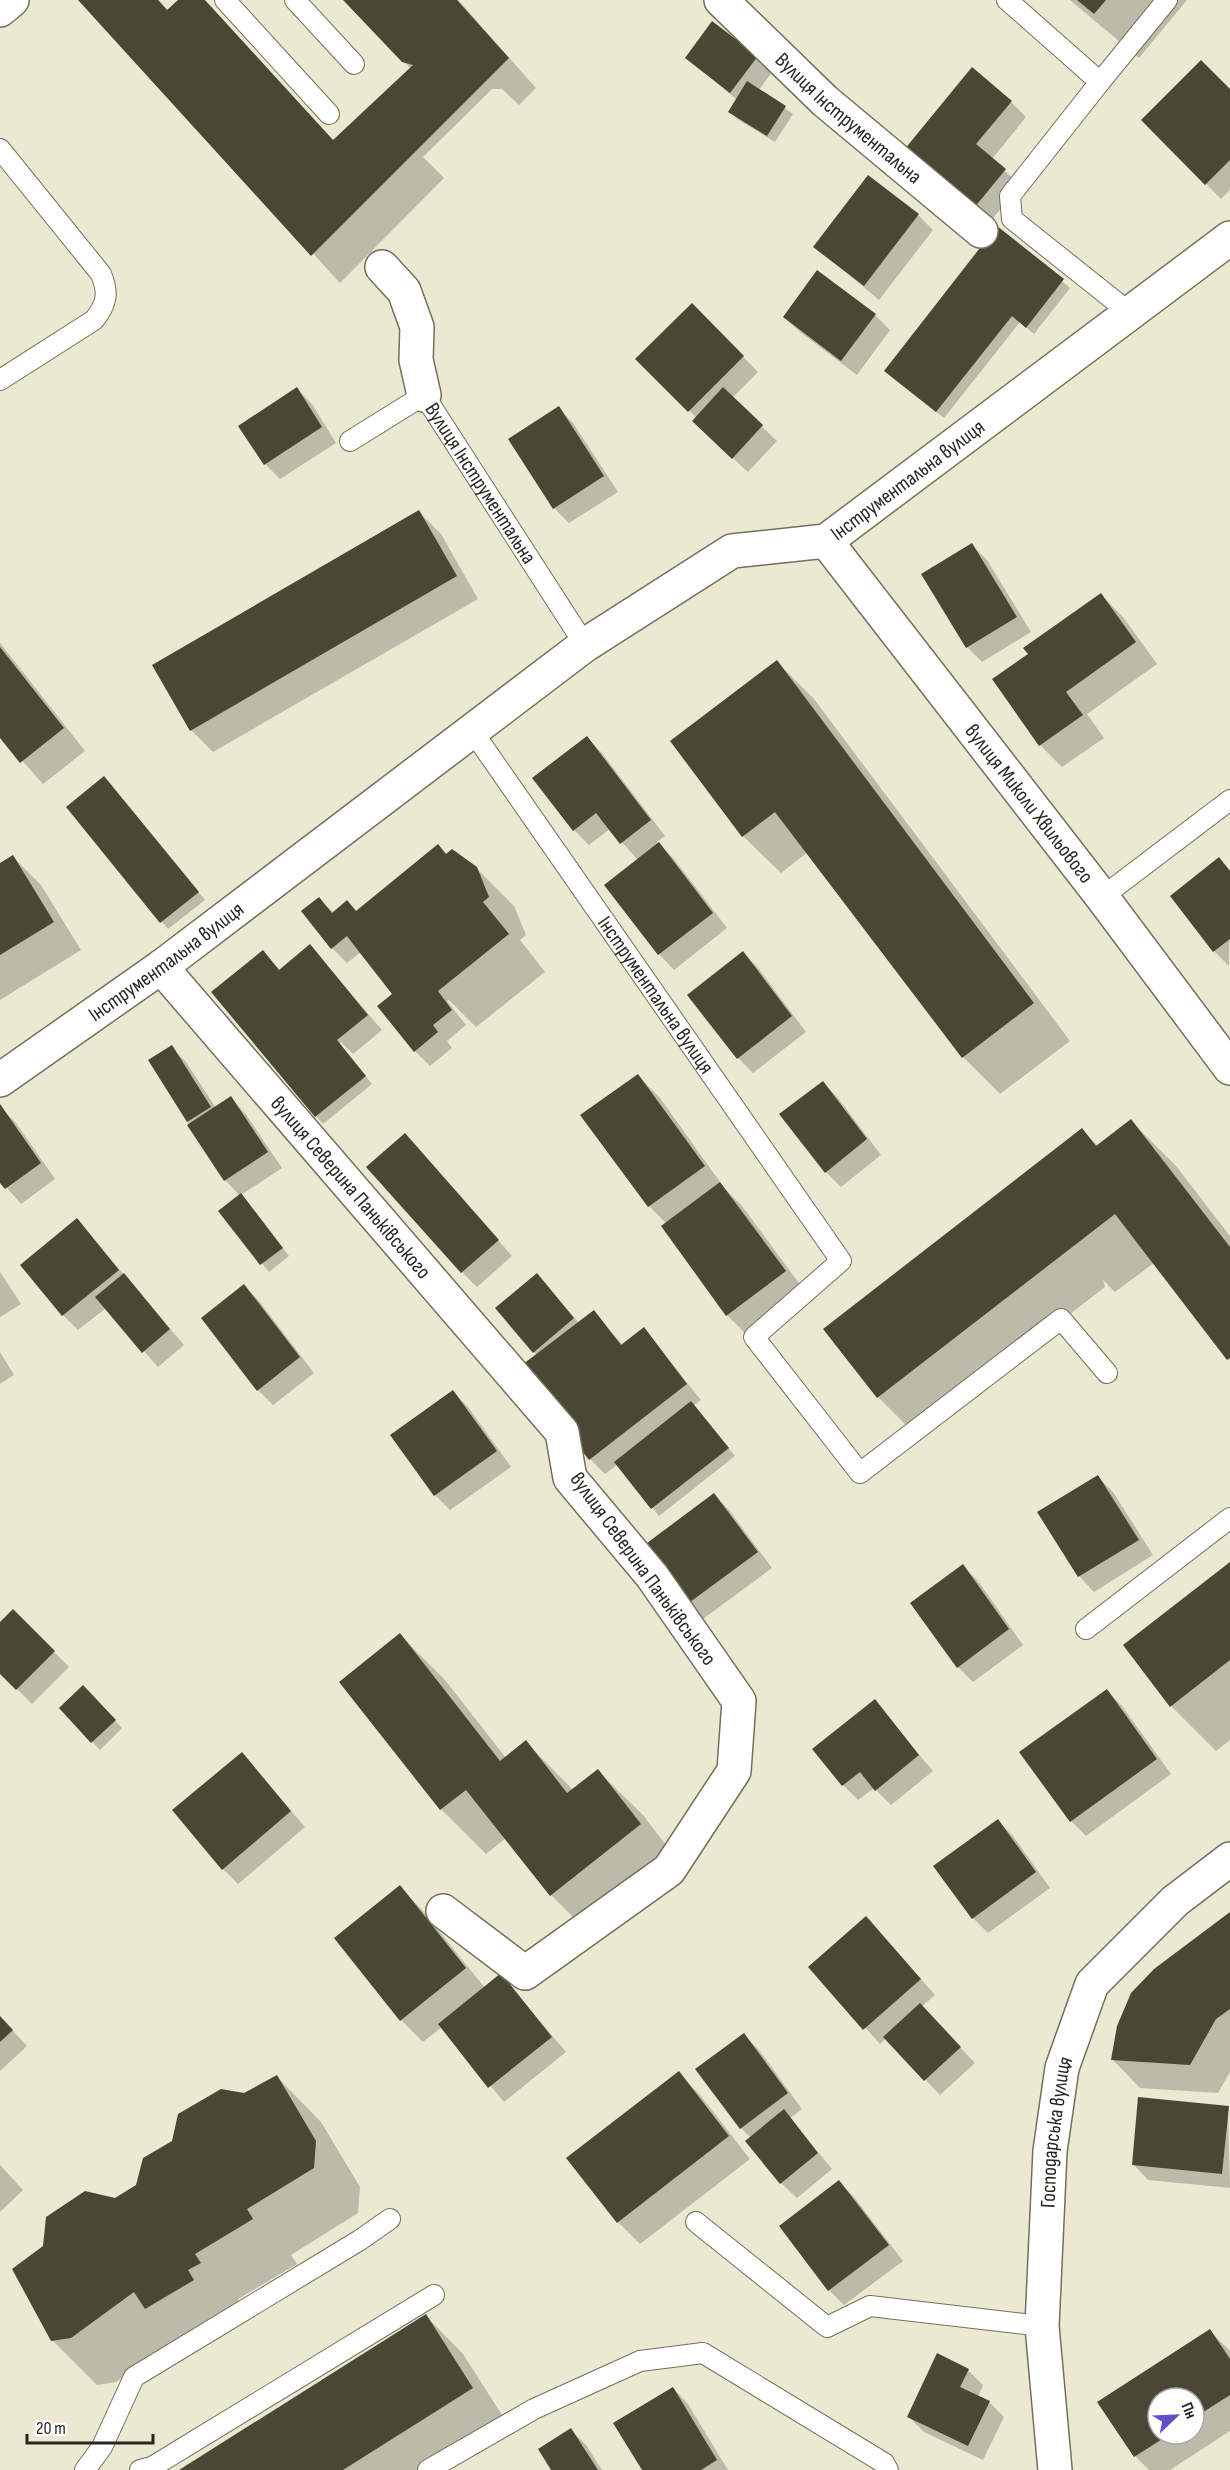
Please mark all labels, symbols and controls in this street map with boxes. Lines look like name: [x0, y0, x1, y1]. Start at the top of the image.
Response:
street label: Вулиця Інструментальна: [770, 47, 927, 189]
street label: Вулиця Інструментальна: [420, 398, 542, 568]
street label: Інструментальна вулиця: [826, 414, 989, 546]
street label: вулиця Миколи Хвильового: [960, 719, 1099, 888]
street label: Інструментальна вулиця: [84, 896, 248, 1026]
street label: Інструментальна вулиця: [593, 911, 719, 1079]
street label: вулиця Северина Паньківського: [266, 1091, 437, 1284]
street label: вулиця Северина Паньківського: [565, 1468, 721, 1670]
street label: Господарська вулиця: [1035, 2053, 1078, 2208]
north arrow: [1146, 2386, 1206, 2446]
text: Пн: [1177, 2400, 1200, 2422]
scale bar: [27, 2407, 153, 2445]
text: 20 m: [36, 2418, 66, 2439]

